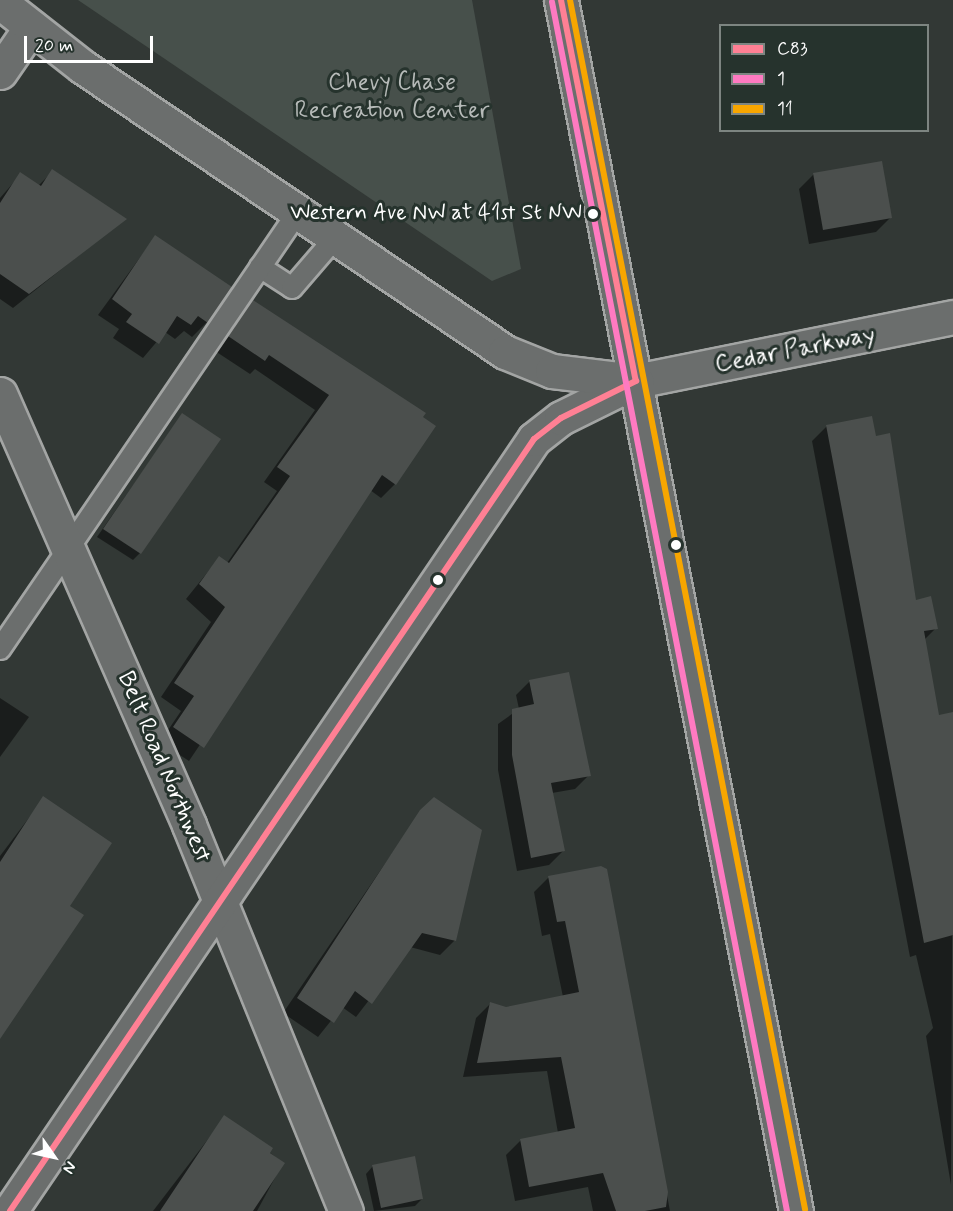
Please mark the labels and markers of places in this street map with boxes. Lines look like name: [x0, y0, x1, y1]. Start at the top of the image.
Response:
place label: Western Ave NW at 41st St NW: [289, 201, 582, 227]
marker: Western Ave NW at 41st St NW: [587, 208, 599, 220]
unlabelled marker: [670, 539, 682, 551]
unlabelled marker: [432, 574, 444, 586]

